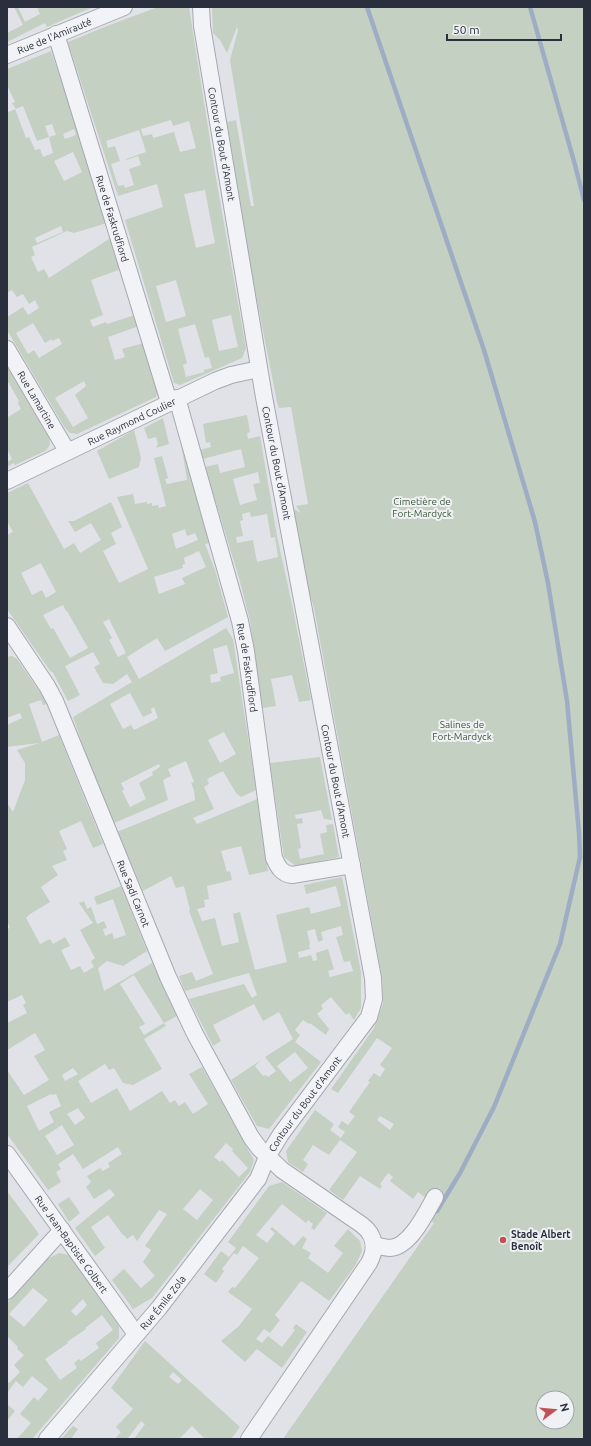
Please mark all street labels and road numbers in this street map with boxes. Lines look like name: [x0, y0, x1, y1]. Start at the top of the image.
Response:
street label: Rue de l'Amirauté: [15, 16, 93, 56]
street label: Contour du Bout d'Amont: [206, 86, 237, 202]
street label: Rue de Faskrudfiord: [94, 174, 131, 263]
street label: Rue Lamartine: [15, 369, 58, 431]
street label: Rue Raymond Coulier: [86, 396, 178, 448]
street label: Contour du Bout d'Amont: [260, 405, 293, 521]
street label: Rue de Faskrudfiord: [235, 622, 259, 713]
street label: Contour du Bout d'Amont: [319, 723, 352, 839]
street label: Rue Sadi Carnot: [115, 858, 152, 929]
street label: Contour du Bout d'Amont: [267, 1054, 344, 1154]
street label: Rue Jean-Baptiste Colbert: [33, 1194, 110, 1296]
street label: Rue Émile Zola: [138, 1273, 188, 1332]

